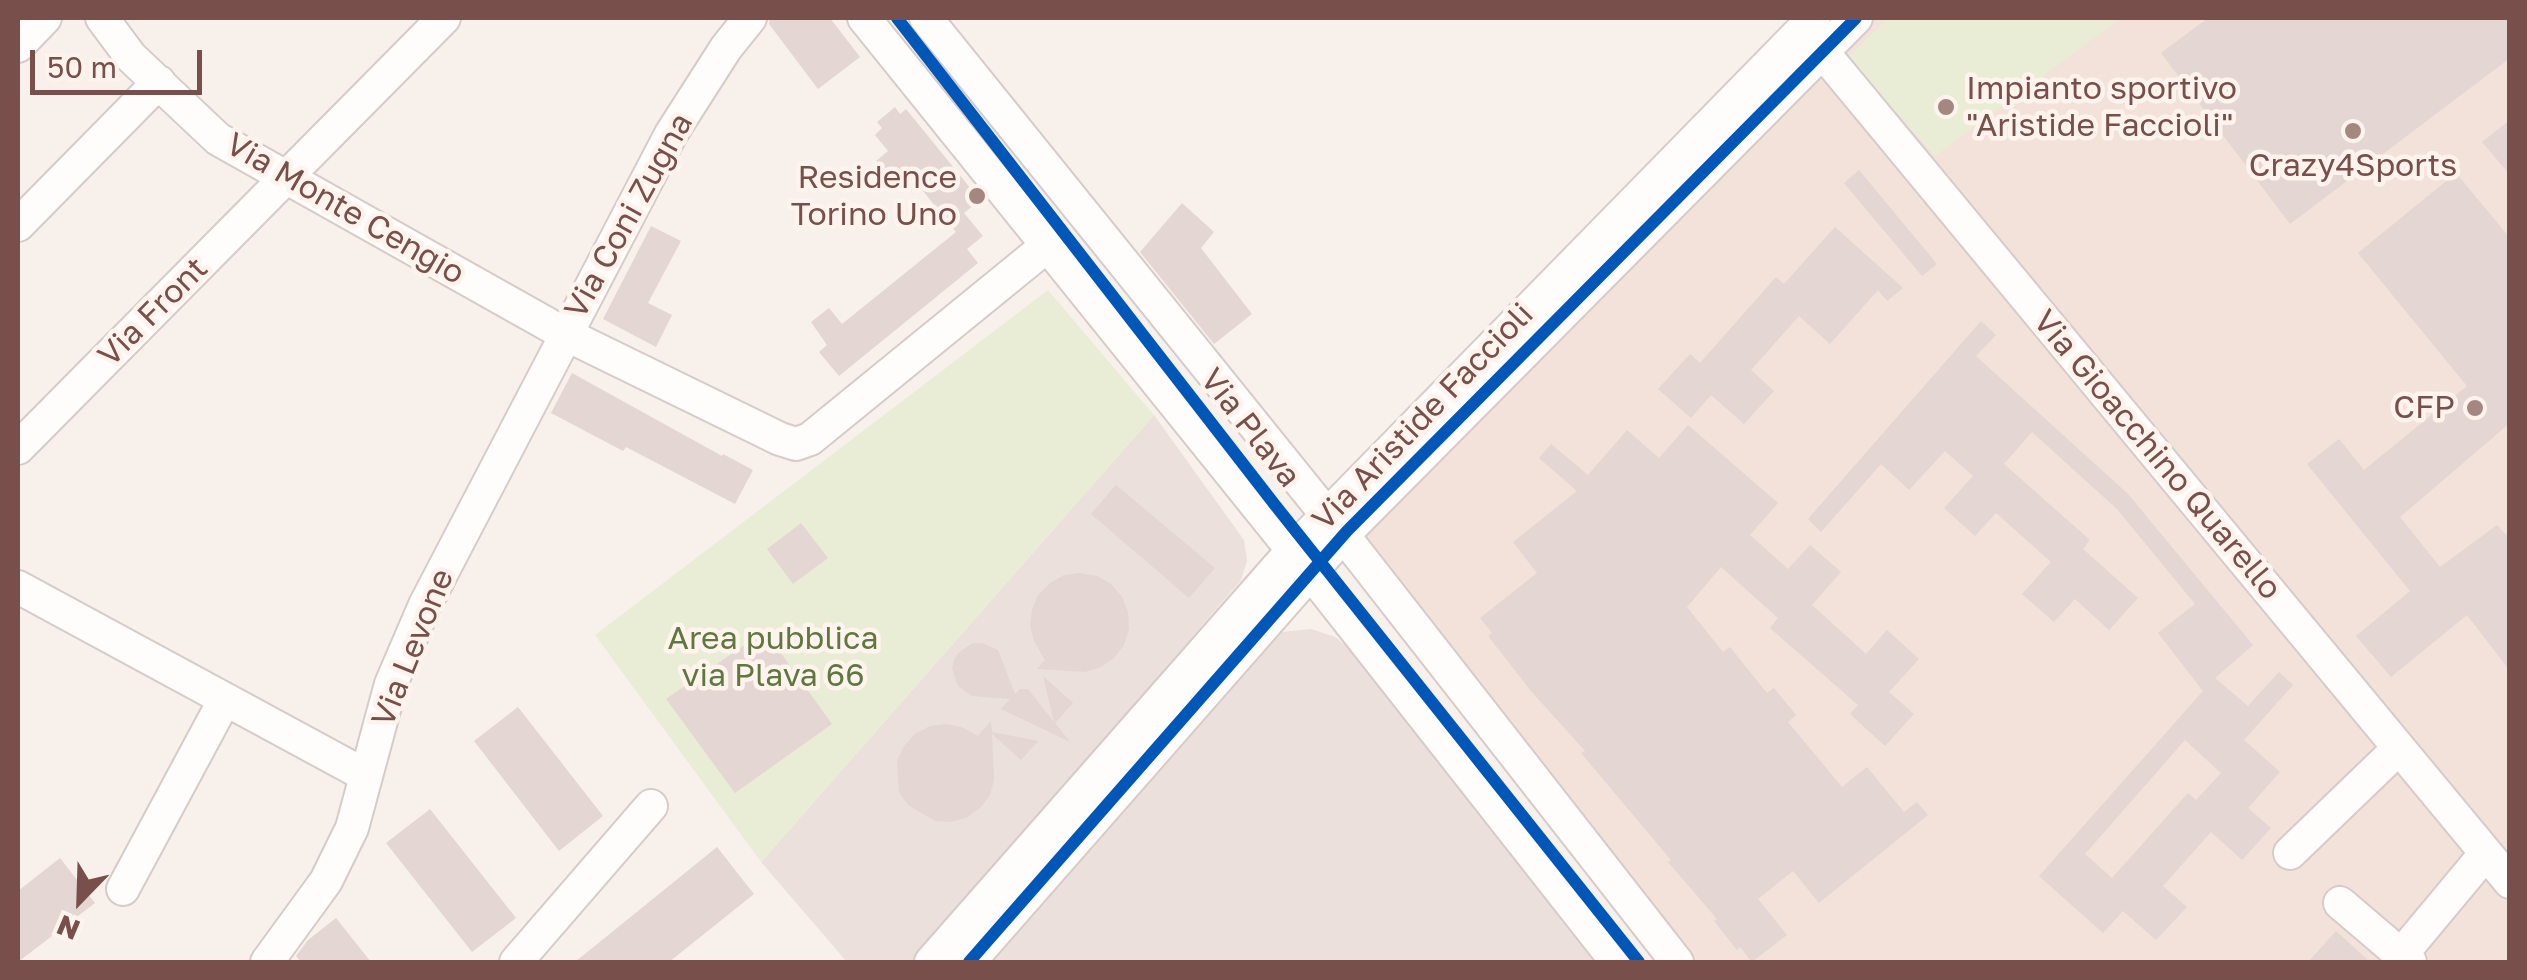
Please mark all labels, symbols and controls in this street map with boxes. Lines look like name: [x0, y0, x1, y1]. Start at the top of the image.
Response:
scale bar: [35, 30, 208, 92]
text: 50 m: [47, 49, 117, 85]
place label: Impianto sportivo "Aristide Faccioli": [1966, 70, 2237, 145]
marker: Impianto sportivo "Aristide Faccioli": [1935, 96, 1957, 118]
street label: Via Coni Zugna: [557, 107, 701, 325]
marker: Crazy4Sports: [2342, 120, 2364, 142]
street label: Via Monte Cengio: [219, 125, 471, 293]
place label: Crazy4Sports: [2249, 147, 2457, 185]
place label: Residence Torino Uno: [791, 159, 957, 234]
marker: Residence Torino Uno: [966, 185, 988, 207]
street label: Via Front: [90, 249, 216, 375]
street label: Via Aristide Faccioli: [1305, 295, 1541, 539]
street label: Via Gioacchino Quarello: [2025, 303, 2289, 607]
street label: Via Plava: [1192, 361, 1308, 495]
place label: CFP: [2393, 389, 2455, 427]
marker: CFP: [2464, 397, 2486, 419]
street label: Via Levone: [364, 564, 462, 732]
park label: Area pubblica via Plava 66: [668, 620, 878, 695]
north arrow: [30, 850, 130, 950]
text: N: [52, 909, 84, 947]

